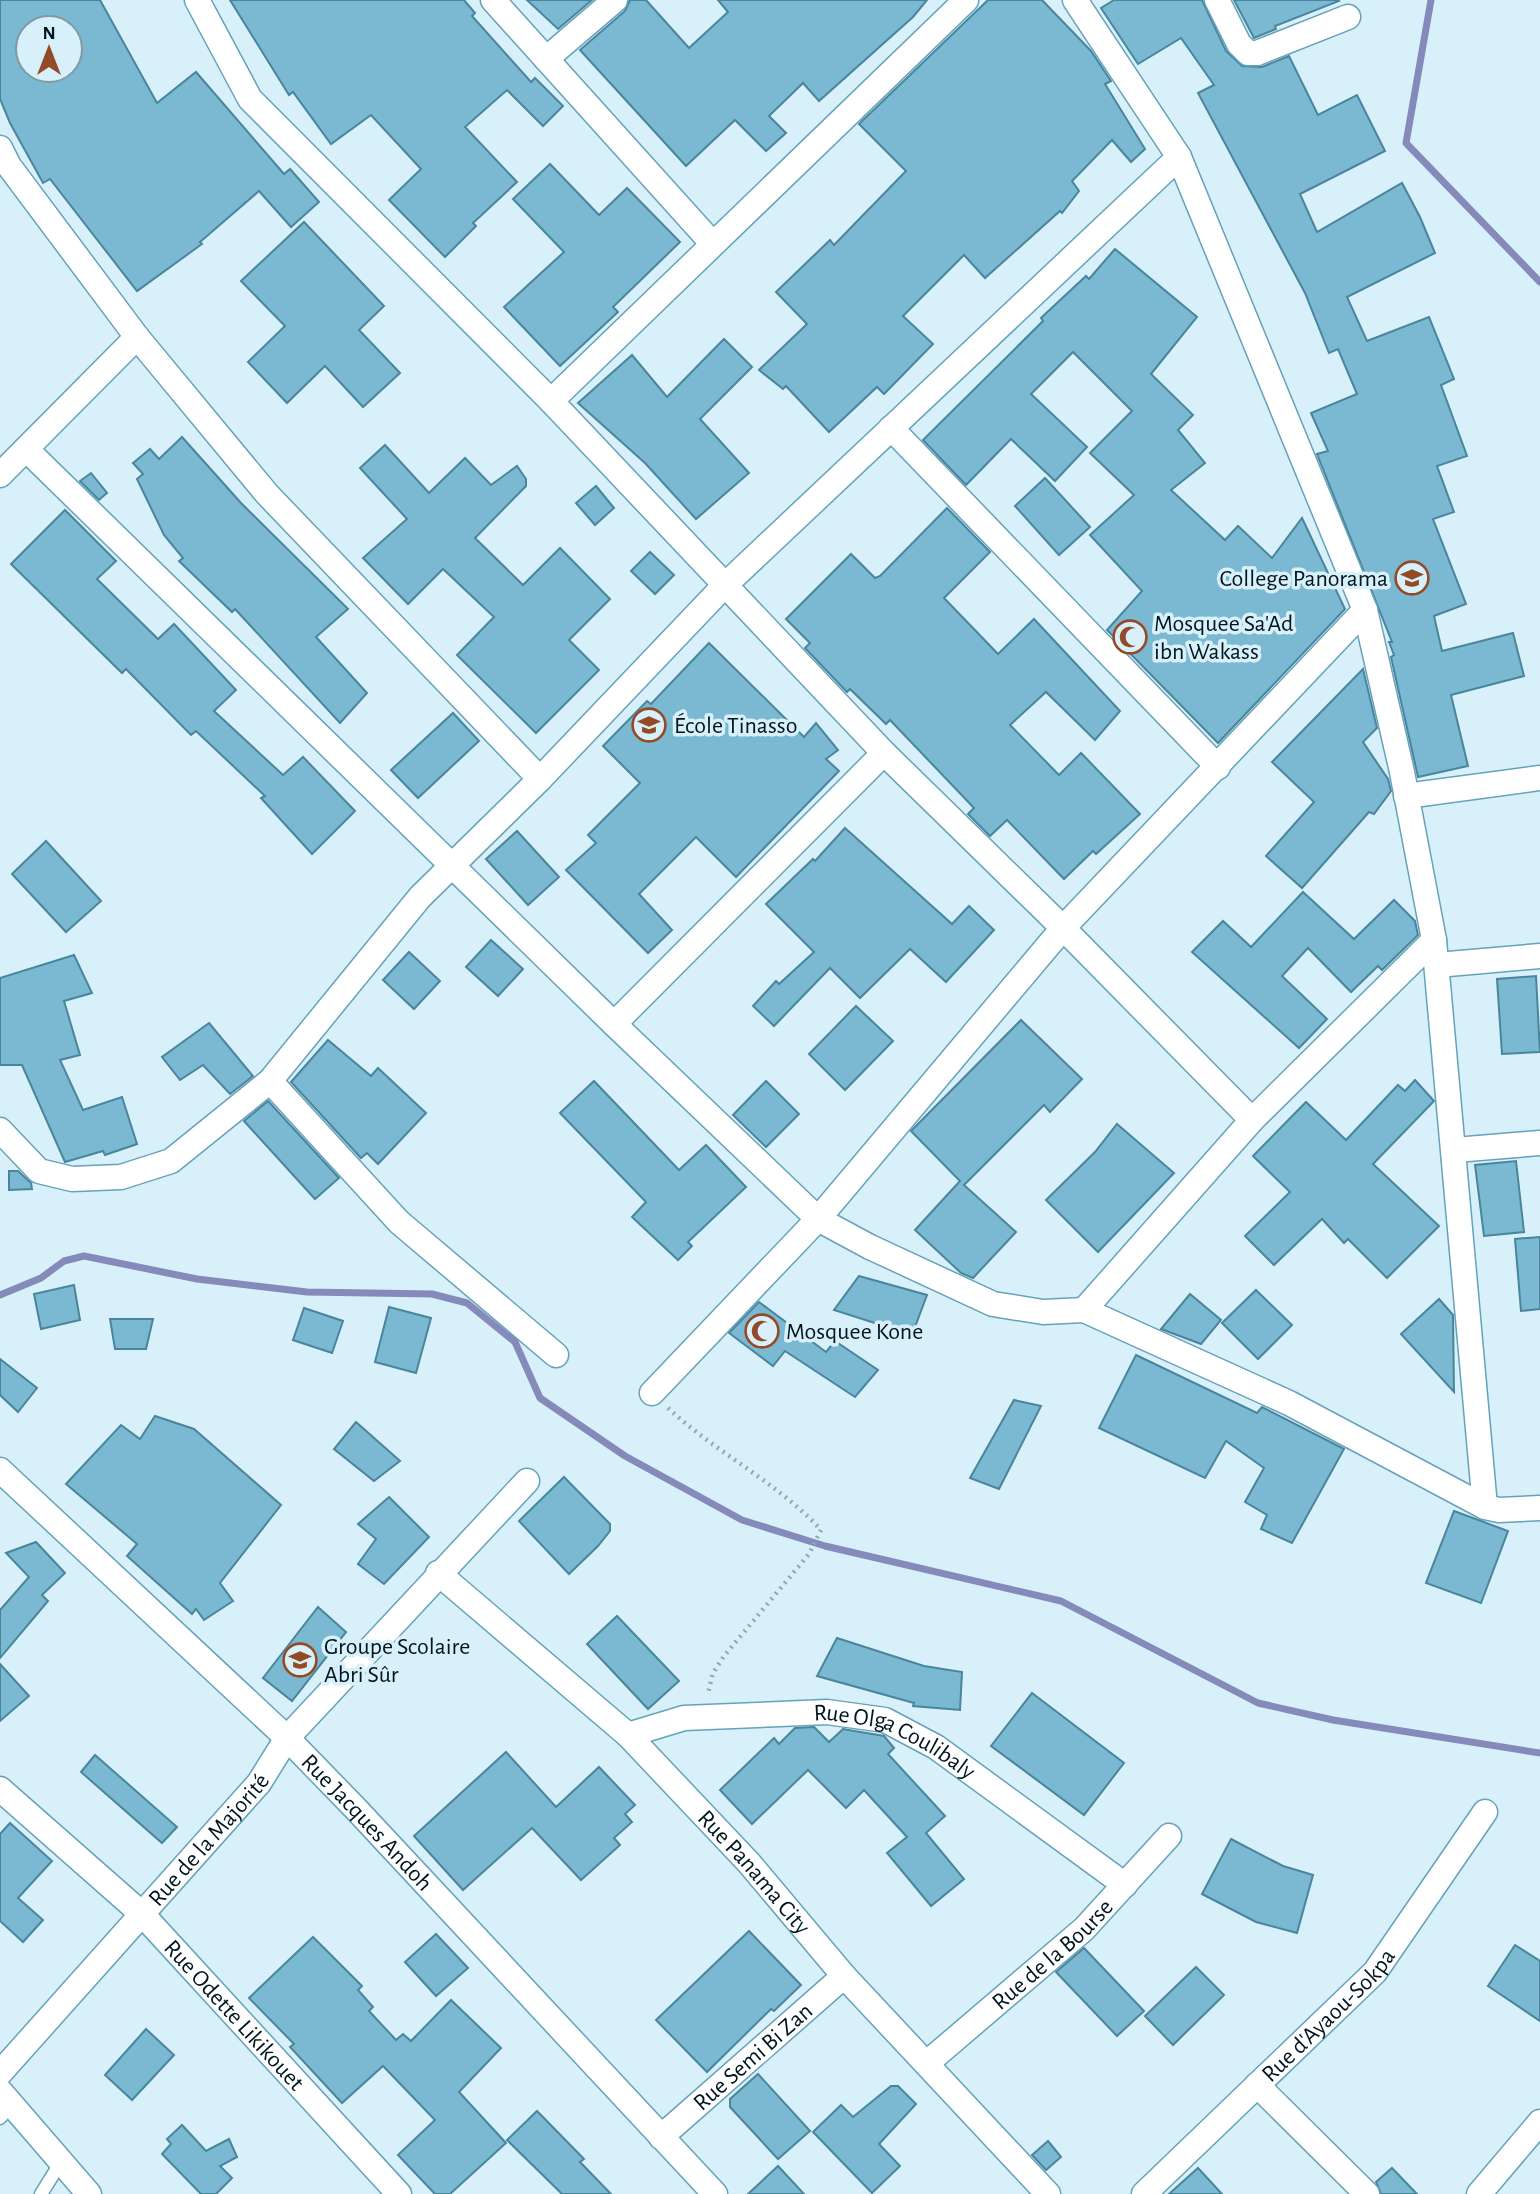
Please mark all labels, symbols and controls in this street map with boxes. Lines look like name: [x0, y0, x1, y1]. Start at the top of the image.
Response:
north arrow: [14, 14, 84, 84]
text: N: [42, 24, 56, 43]
school or university icon: College Panorama: [1393, 559, 1431, 597]
place label: College Panorama: [1220, 567, 1388, 591]
place label: Mosquee Sa'Ad ibn Wakass: [1154, 612, 1293, 664]
mosque icon: Mosquee Sa'Ad ibn Wakass: [1111, 618, 1149, 656]
school or university icon: École Tinasso: [630, 706, 668, 744]
place label: École Tinasso: [674, 712, 798, 738]
mosque icon: Mosquee Kone: [743, 1312, 781, 1350]
place label: Mosquee Kone: [786, 1320, 923, 1344]
place label: Groupe Scolaire Abri Sûr: [324, 1635, 470, 1687]
school or university icon: Groupe Scolaire Abri Sûr: [281, 1641, 319, 1679]
street label: Rue Olga Coulibaly: [813, 1701, 979, 1784]
street label: Rue Jacques Andoh: [297, 1750, 437, 1896]
street label: Rue de la Majorité: [144, 1770, 274, 1911]
street label: Rue Panama City: [693, 1806, 814, 1939]
street label: Rue de la Bourse: [988, 1895, 1118, 2015]
street label: Rue Odette Likikouet: [159, 1936, 309, 2096]
street label: Rue d'Ayaou-Sokpa: [1258, 1945, 1400, 2087]
street label: Rue Semi Bi Zan: [689, 1999, 817, 2116]

